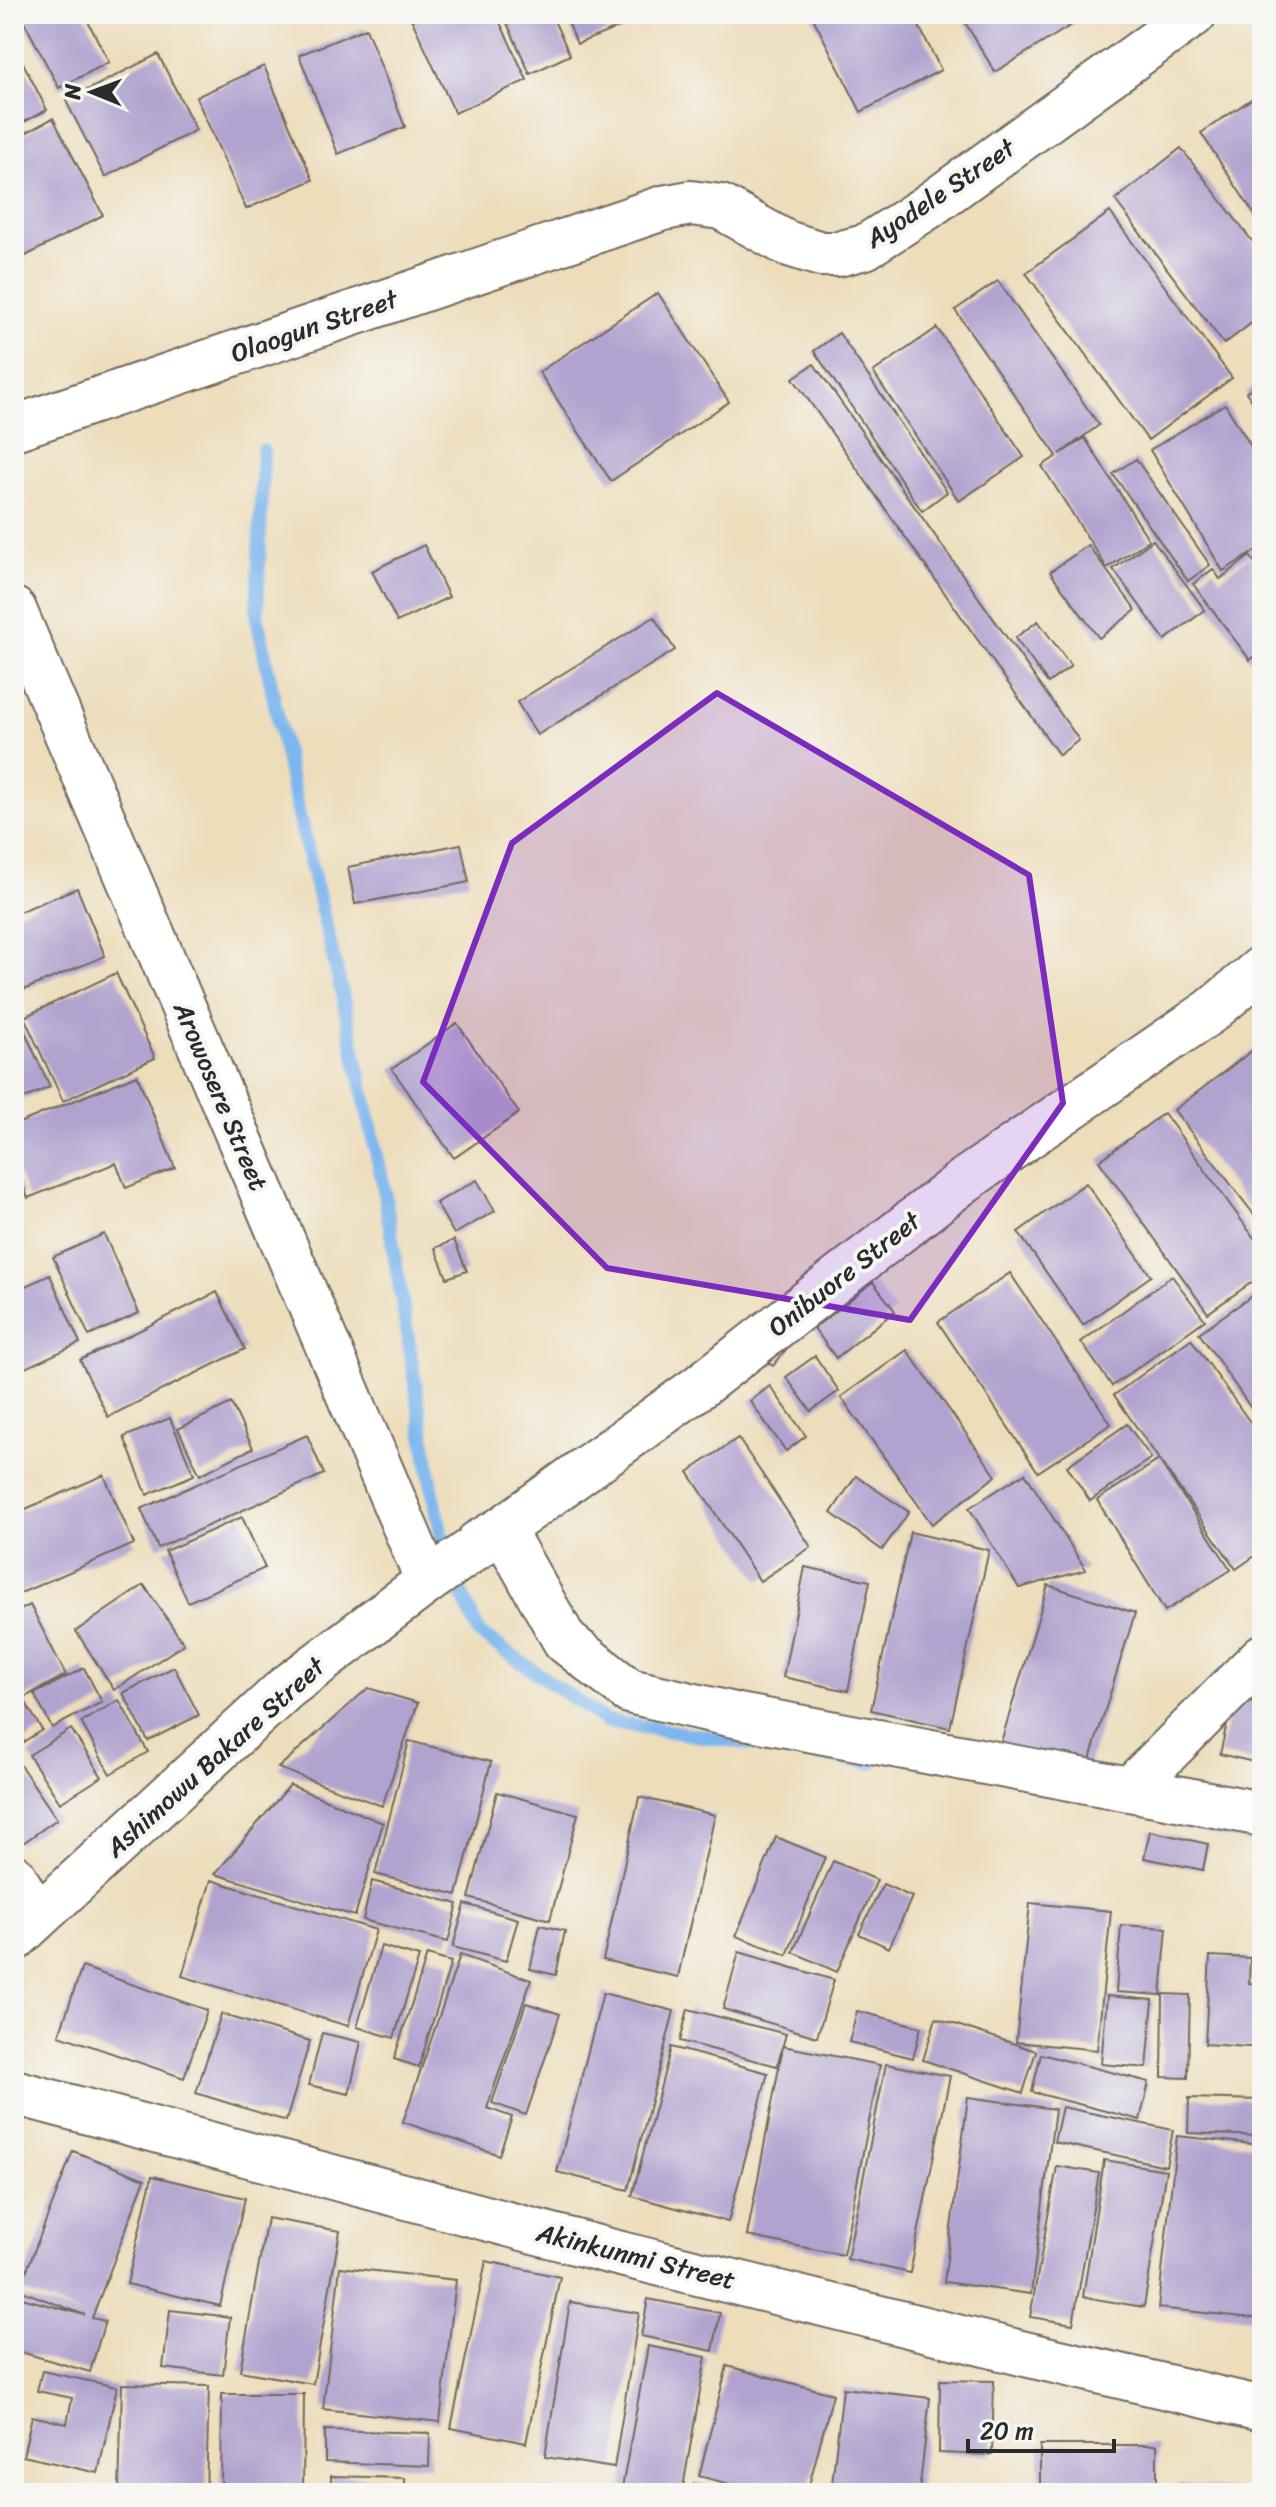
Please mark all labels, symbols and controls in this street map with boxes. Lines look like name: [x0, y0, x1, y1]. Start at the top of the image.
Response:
north arrow: [52, 52, 132, 132]
text: N: [53, 83, 92, 101]
street label: Ayodele Street: [855, 125, 1026, 261]
street label: Olaogun Street: [224, 275, 405, 376]
street label: Arowosere Street: [160, 993, 282, 1198]
street label: Onibuore Street: [757, 1198, 932, 1349]
street label: Ashimowu Bakare Street: [94, 1644, 337, 1870]
street label: Akinkunmi Street: [531, 2209, 740, 2303]
scale bar: [968, 2403, 1114, 2453]
text: 20 m: [980, 2410, 1034, 2452]

